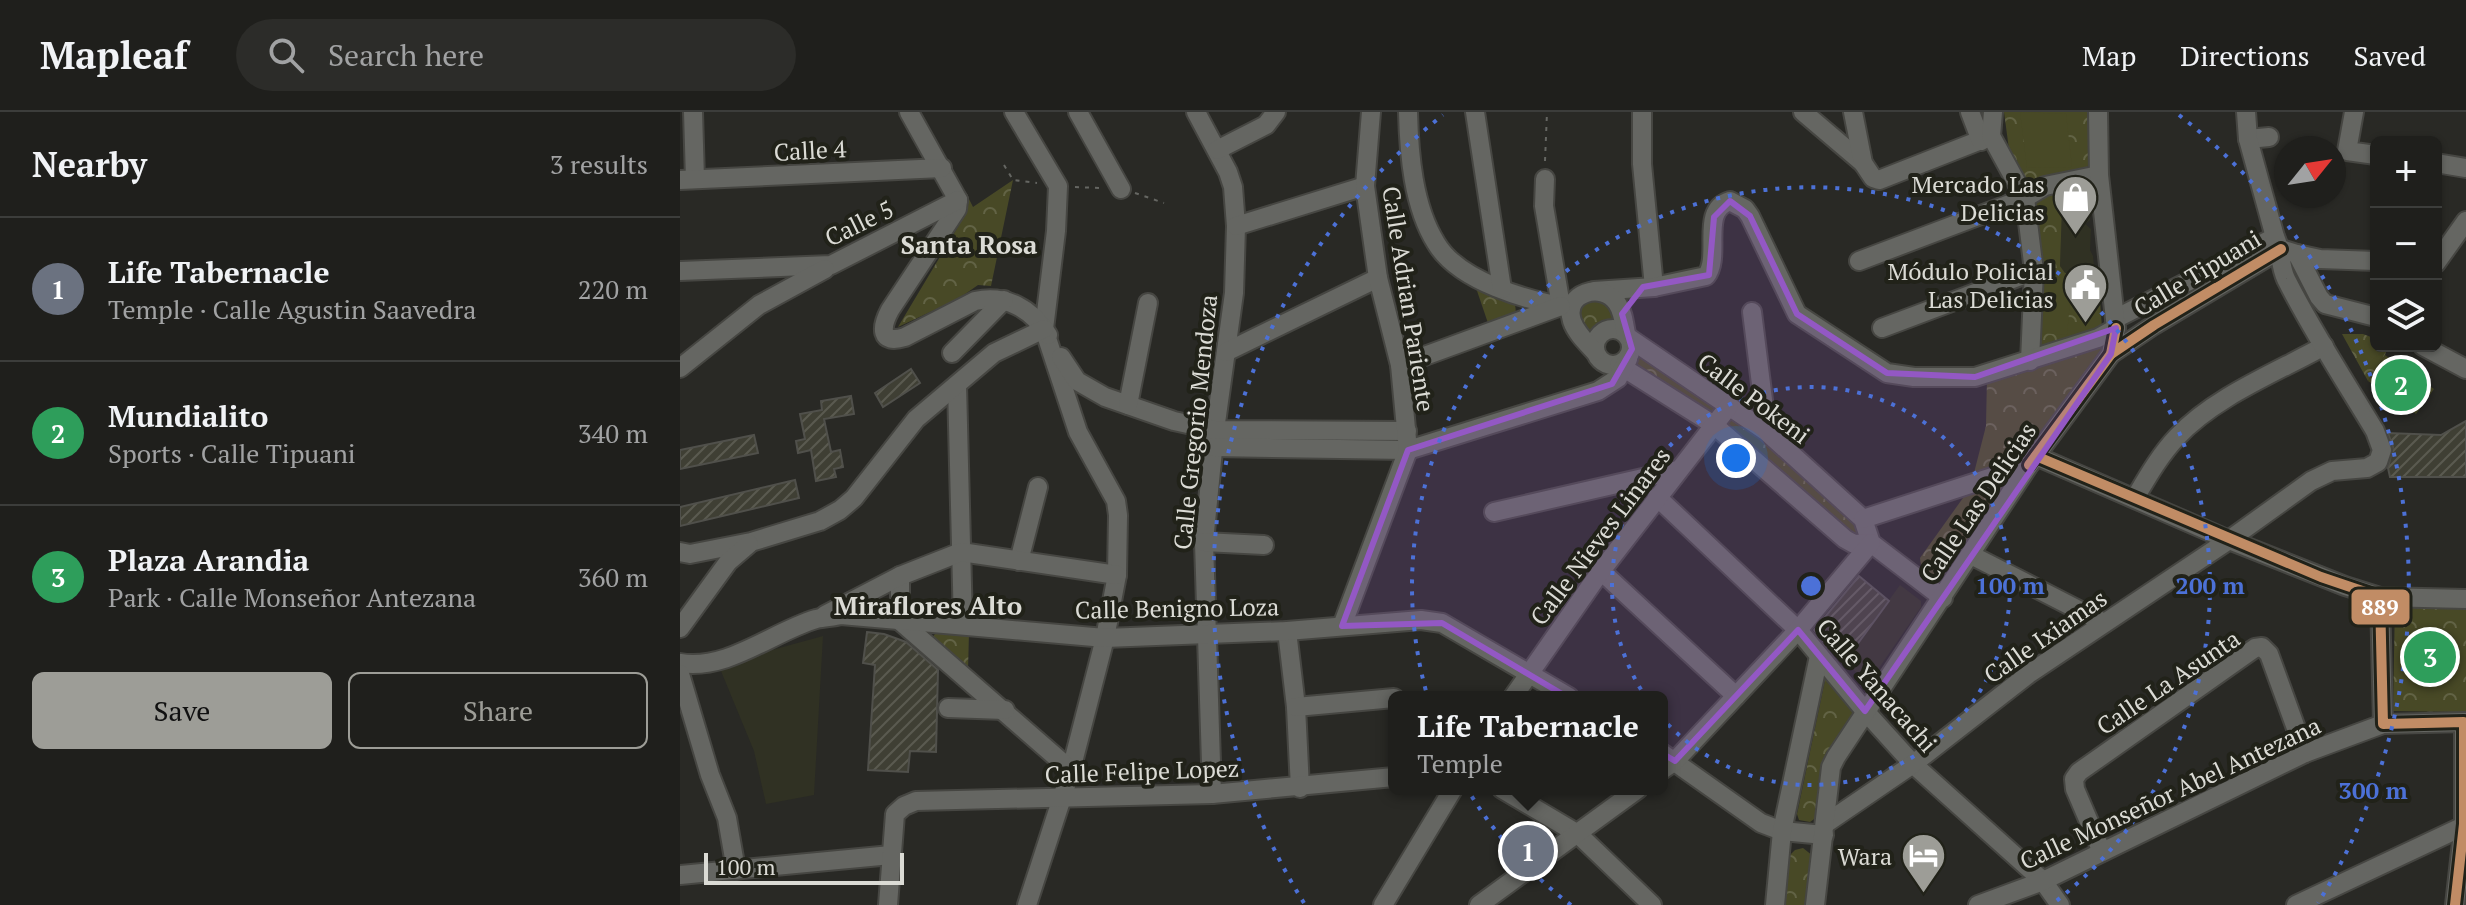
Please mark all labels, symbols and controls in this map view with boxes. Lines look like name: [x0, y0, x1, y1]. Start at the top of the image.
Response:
search box: [236, 19, 796, 91]
text: Mapleaf: [40, 30, 188, 80]
icon: search: [264, 33, 308, 77]
text: Search here: [328, 35, 484, 75]
text: Map: [2082, 37, 2136, 74]
text: Directions: [2180, 37, 2310, 74]
text: Saved: [2354, 37, 2426, 74]
street label: Calle 4: [773, 132, 847, 168]
north arrow: [2274, 136, 2346, 208]
map controls: [2370, 136, 2442, 352]
button: +: [2370, 136, 2442, 208]
text: Nearby: [32, 142, 147, 187]
text: 3 results: [550, 147, 648, 181]
place label: Mercado Las Delicias: [1911, 168, 2045, 228]
shop icon: Mercado Las Delicias: [2052, 174, 2100, 237]
street label: Calle Adrian Pariente: [1375, 184, 1443, 414]
street label: Calle 5: [819, 193, 899, 253]
button: −: [2370, 208, 2442, 280]
street label: Calle Tipuani: [2127, 222, 2267, 324]
district label: Santa Rosa: [901, 227, 1038, 261]
text: Life Tabernacle: [108, 252, 330, 292]
place label: Módulo Policial Las Delicias: [1887, 255, 2054, 315]
public building icon: Módulo Policial Las Delicias: [2061, 261, 2109, 324]
text: 1: [51, 272, 65, 306]
text: 220 m: [578, 272, 648, 306]
button: layers: [2370, 280, 2442, 352]
text: Temple · Calle Agustin Saavedra: [108, 292, 476, 326]
street label: Calle Gregorio Mendoza: [1166, 293, 1224, 551]
street label: Calle Pokeni: [1691, 345, 1817, 451]
pin: 2: [2375, 355, 2427, 415]
text: Mundialito: [108, 396, 268, 436]
text: 2: [51, 416, 65, 450]
text: 340 m: [578, 416, 648, 450]
street label: Calle Las Delicias: [1913, 416, 2043, 588]
text: Sports · Calle Tipuani: [108, 436, 356, 470]
your location: [1716, 438, 1756, 478]
street label: Calle Nieves Linares: [1523, 441, 1677, 631]
text: Plaza Arandia: [108, 540, 309, 580]
text: 3: [51, 560, 65, 594]
text: 360 m: [578, 560, 648, 594]
text: 100 m: [1975, 569, 2045, 601]
text: 200 m: [2175, 569, 2245, 601]
centre of rings: [1797, 572, 1825, 600]
text: Park · Calle Monseñor Antezana: [108, 580, 476, 614]
street label: Calle Ixiamas: [1977, 582, 2113, 690]
district label: Miraflores Alto: [834, 588, 1022, 622]
line badge: 889: [2350, 588, 2411, 626]
street label: Calle Benigno Loza: [1075, 590, 1279, 626]
text: 889: [2361, 592, 2399, 621]
street label: Calle Yanacachi: [1810, 611, 1944, 759]
street label: Calle La Asunta: [2090, 622, 2246, 742]
pin: 3: [2404, 627, 2456, 687]
button: Save: [32, 672, 332, 749]
button: Share: [348, 672, 648, 749]
popup: [1388, 691, 1668, 795]
text: Life Tabernacle: [1417, 706, 1639, 746]
street label: Calle Monseñor Abel Antezana: [2014, 709, 2326, 877]
text: Temple: [1417, 746, 1503, 780]
street label: Calle Felipe Lopez: [1044, 752, 1240, 790]
text: 300 m: [2338, 774, 2408, 806]
pin: 1: [1502, 821, 1554, 881]
hotel icon: Wara: [1899, 832, 1947, 895]
place label: Wara: [1838, 840, 1892, 872]
scale bar: [704, 849, 904, 885]
text: 100 m: [716, 852, 776, 881]

